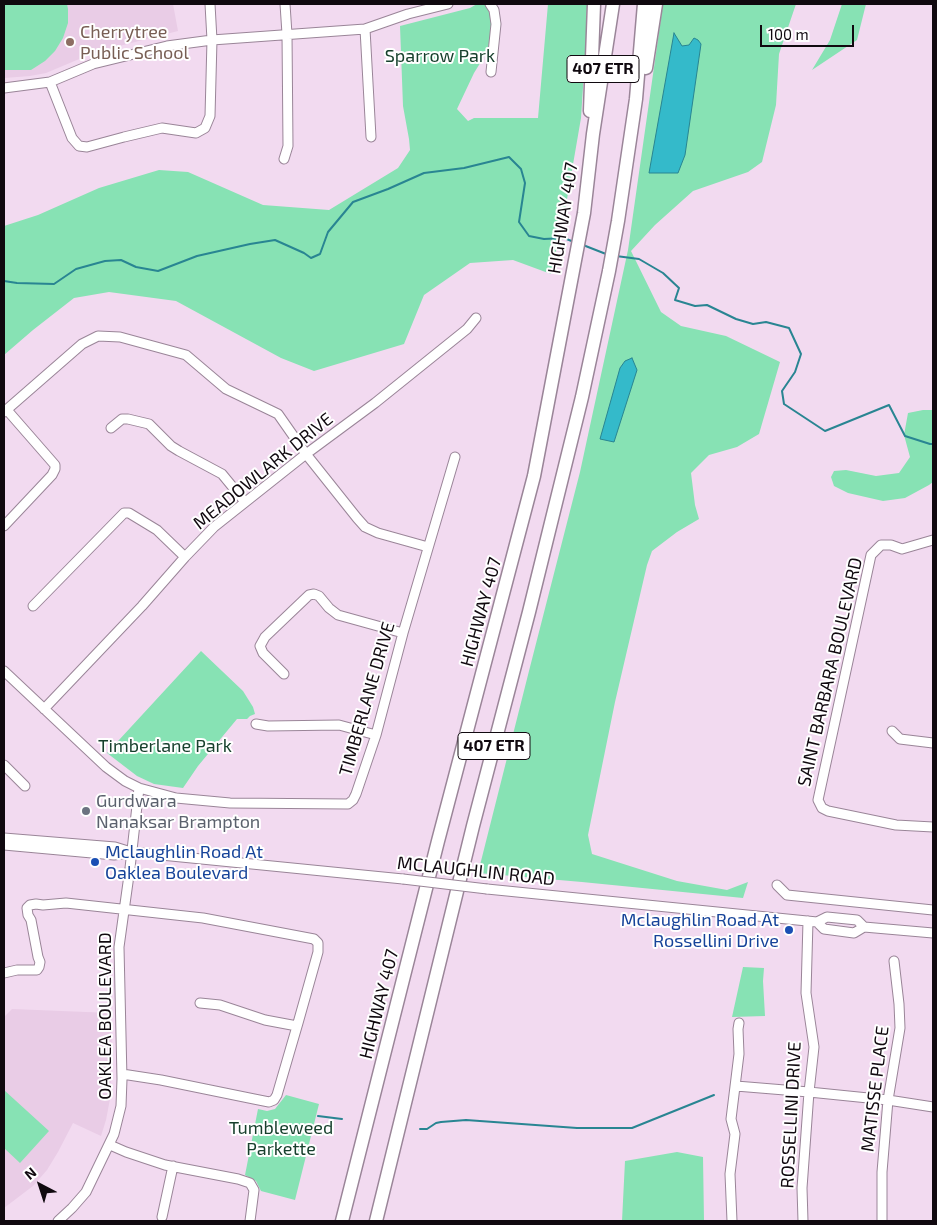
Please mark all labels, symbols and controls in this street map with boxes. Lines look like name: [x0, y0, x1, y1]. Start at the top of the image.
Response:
scale bar: [762, 15, 856, 47]
place label: Cherrytree Public School: [80, 21, 189, 64]
text: 100 m: [768, 25, 809, 43]
marker: Cherrytree Public School: [64, 36, 76, 48]
park label: Sparrow Park: [385, 45, 495, 67]
road number: 407 ETR: [567, 56, 639, 82]
street label: HIGHWAY 407: [544, 161, 582, 275]
street label: MEADOWLARK DRIVE: [189, 408, 337, 534]
street label: HIGHWAY 407: [456, 555, 506, 669]
street label: SAINT BARBARA BOULEVARD: [793, 555, 867, 789]
street label: TIMBERLANE DRIVE: [335, 619, 399, 779]
road number: 407 ETR: [458, 732, 530, 759]
park label: Timberlane Park: [98, 735, 232, 757]
place label: Gurdwara Nanaksar Brampton: [96, 790, 260, 832]
marker: Gurdwara Nanaksar Brampton: [80, 805, 92, 817]
place label: Mclaughlin Road At Oaklea Boulevard: [105, 841, 263, 884]
street label: MCLAUGHLIN ROAD: [396, 852, 556, 890]
marker: Mclaughlin Road At Oaklea Boulevard: [89, 856, 101, 868]
place label: Mclaughlin Road At Rossellini Drive: [621, 909, 779, 952]
marker: Mclaughlin Road At Rossellini Drive: [783, 924, 795, 936]
street label: OAKLEA BOULEVARD: [94, 932, 116, 1100]
street label: HIGHWAY 407: [355, 947, 403, 1061]
street label: MATISSE PLACE: [857, 1025, 893, 1153]
street label: ROSSELLINI DRIVE: [776, 1041, 806, 1189]
park label: Tumbleweed Parkette: [229, 1117, 333, 1160]
north arrow: [15, 1160, 65, 1210]
text: N: [21, 1163, 39, 1183]

